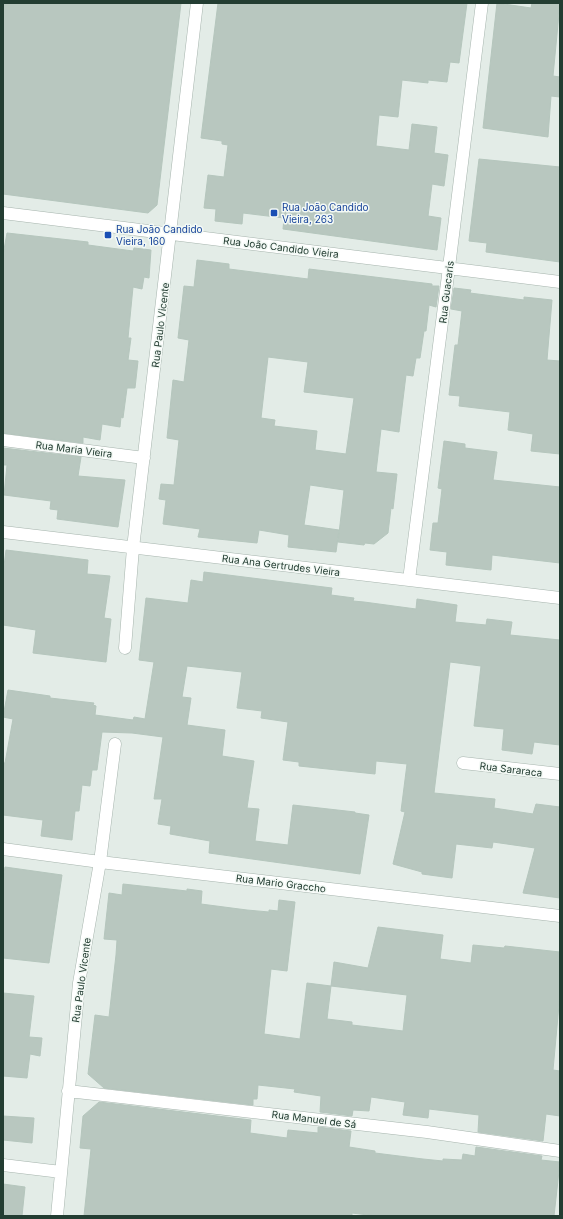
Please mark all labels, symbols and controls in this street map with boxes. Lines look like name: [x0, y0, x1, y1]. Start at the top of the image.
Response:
place label: Rua João Candido Vieira, 263: [282, 201, 369, 225]
marker: Rua João Candido Vieira, 263: [269, 208, 279, 218]
place label: Rua João Candido Vieira, 160: [116, 223, 203, 247]
marker: Rua João Candido Vieira, 160: [103, 230, 113, 240]
street label: Rua João Candido Vieira: [223, 234, 339, 260]
street label: Rua Guacaris: [436, 260, 456, 324]
street label: Rua Paulo Vicente: [149, 282, 171, 368]
street label: Rua Maria Vieira: [35, 438, 113, 460]
street label: Rua Ana Gertrudes Vieira: [221, 552, 341, 578]
street label: Rua Sararaca: [479, 759, 543, 779]
street label: Rua Mario Graccho: [235, 872, 327, 894]
street label: Rua Paulo Vicente: [69, 937, 93, 1023]
street label: Rua Manuel de Sá: [271, 1108, 357, 1130]

